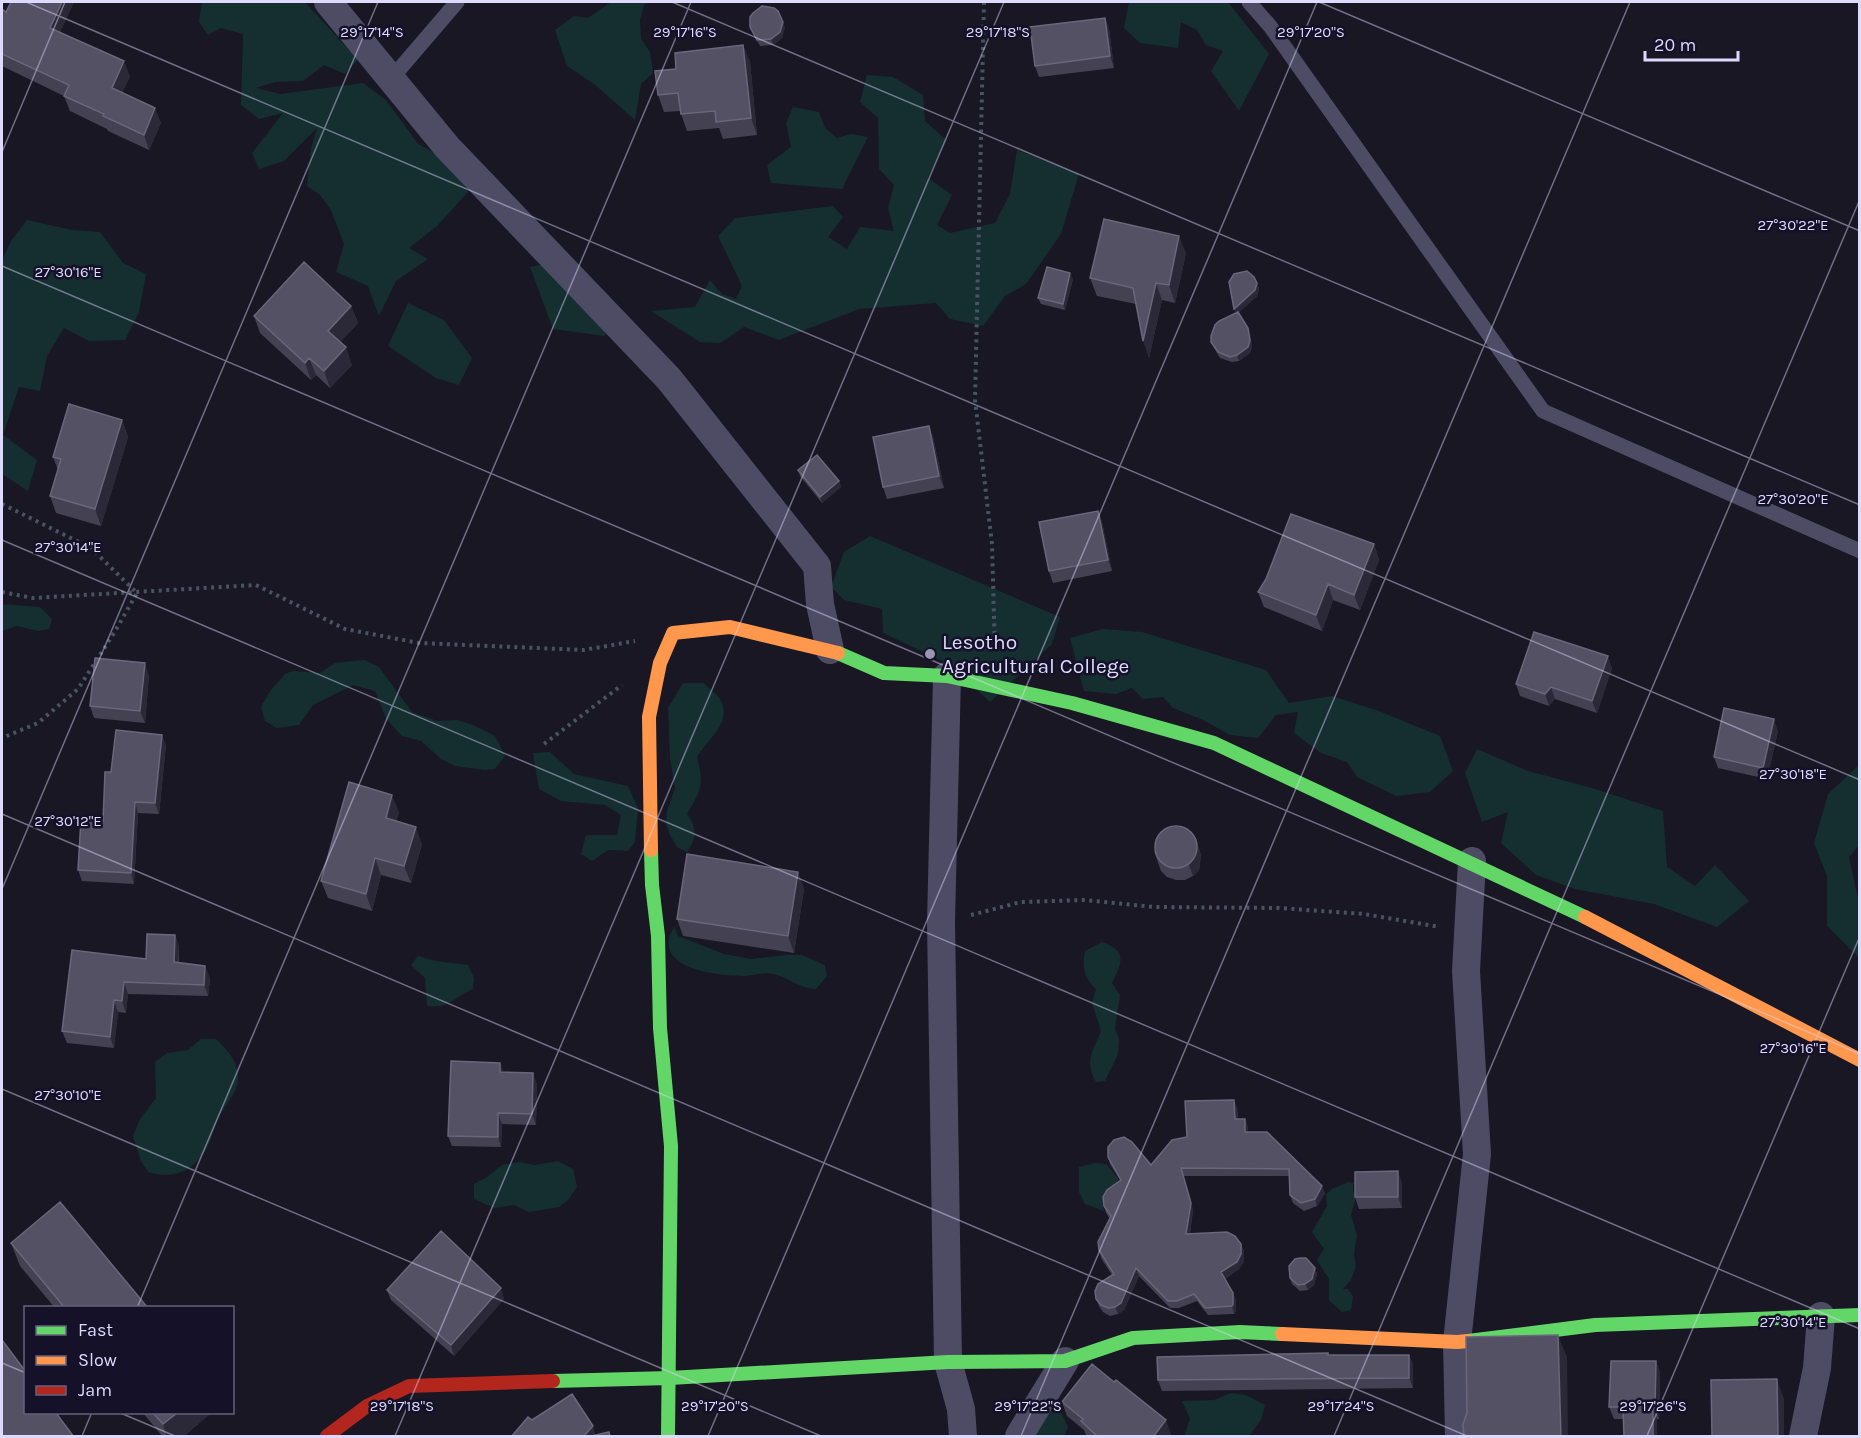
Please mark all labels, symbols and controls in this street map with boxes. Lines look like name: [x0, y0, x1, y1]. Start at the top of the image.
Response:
text: 29°17'14"S: [340, 23, 404, 41]
text: 29°17'16"S: [653, 23, 717, 41]
text: 29°17'18"S: [966, 23, 1030, 41]
text: 29°17'20"S: [1277, 23, 1345, 41]
scale bar: [1645, 24, 1738, 62]
text: 20 m: [1654, 34, 1696, 56]
text: 27°30'22"E: [1757, 216, 1829, 234]
text: 27°30'16"E: [34, 263, 102, 281]
text: 27°30'20"E: [1757, 490, 1829, 508]
text: 27°30'14"E: [35, 538, 101, 556]
place label: Lesotho Agricultural College: [942, 630, 1129, 678]
marker: Lesotho Agricultural College: [923, 647, 937, 661]
text: 27°30'18"E: [1759, 765, 1827, 783]
text: 27°30'12"E: [34, 812, 102, 830]
text: 27°30'16"E: [1759, 1039, 1827, 1057]
text: 27°30'10"E: [34, 1086, 102, 1104]
legend: [24, 1306, 234, 1414]
text: 27°30'14"E: [1760, 1313, 1826, 1331]
text: Fast: [78, 1319, 113, 1341]
text: Slow: [78, 1349, 117, 1371]
text: Jam: [78, 1379, 112, 1401]
text: 29°17'18"S: [370, 1397, 434, 1415]
text: 29°17'20"S: [681, 1397, 749, 1415]
text: 29°17'22"S: [994, 1397, 1062, 1415]
text: 29°17'24"S: [1307, 1397, 1375, 1415]
text: 29°17'26"S: [1619, 1397, 1687, 1415]

